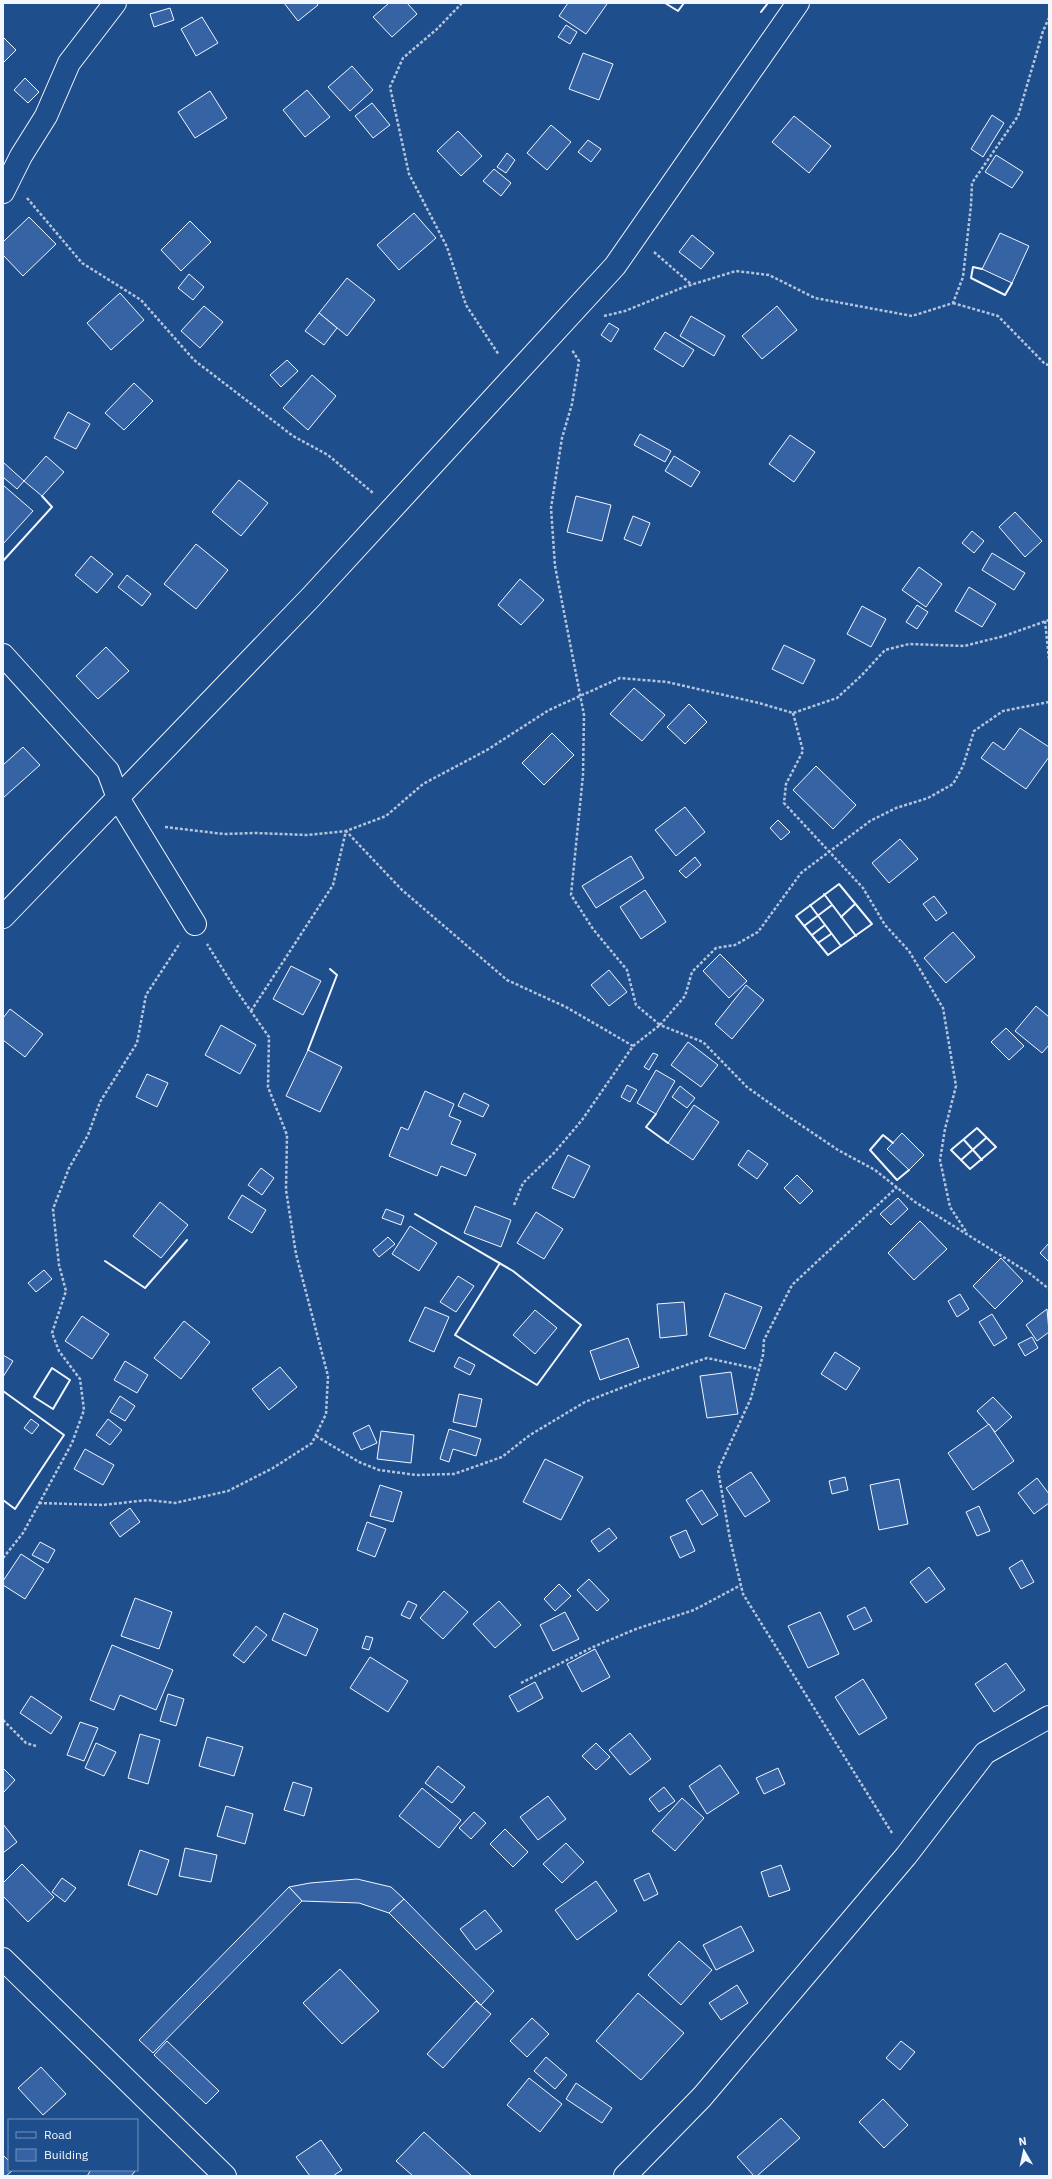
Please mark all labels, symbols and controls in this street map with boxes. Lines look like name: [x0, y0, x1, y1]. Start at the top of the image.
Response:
legend: [8, 2119, 138, 2171]
text: Road: [44, 2127, 72, 2142]
north arrow: [1004, 2131, 1044, 2171]
text: N: [1017, 2134, 1027, 2149]
text: Building: [44, 2147, 89, 2162]

